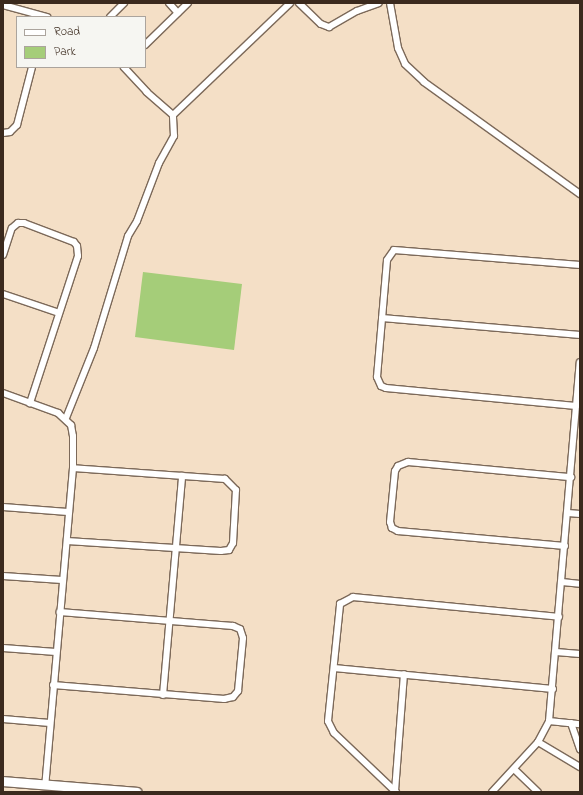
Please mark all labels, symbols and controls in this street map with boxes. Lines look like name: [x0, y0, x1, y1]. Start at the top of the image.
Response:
legend: [16, 16, 146, 68]
text: Road: [54, 23, 80, 41]
text: Park: [54, 43, 76, 61]

